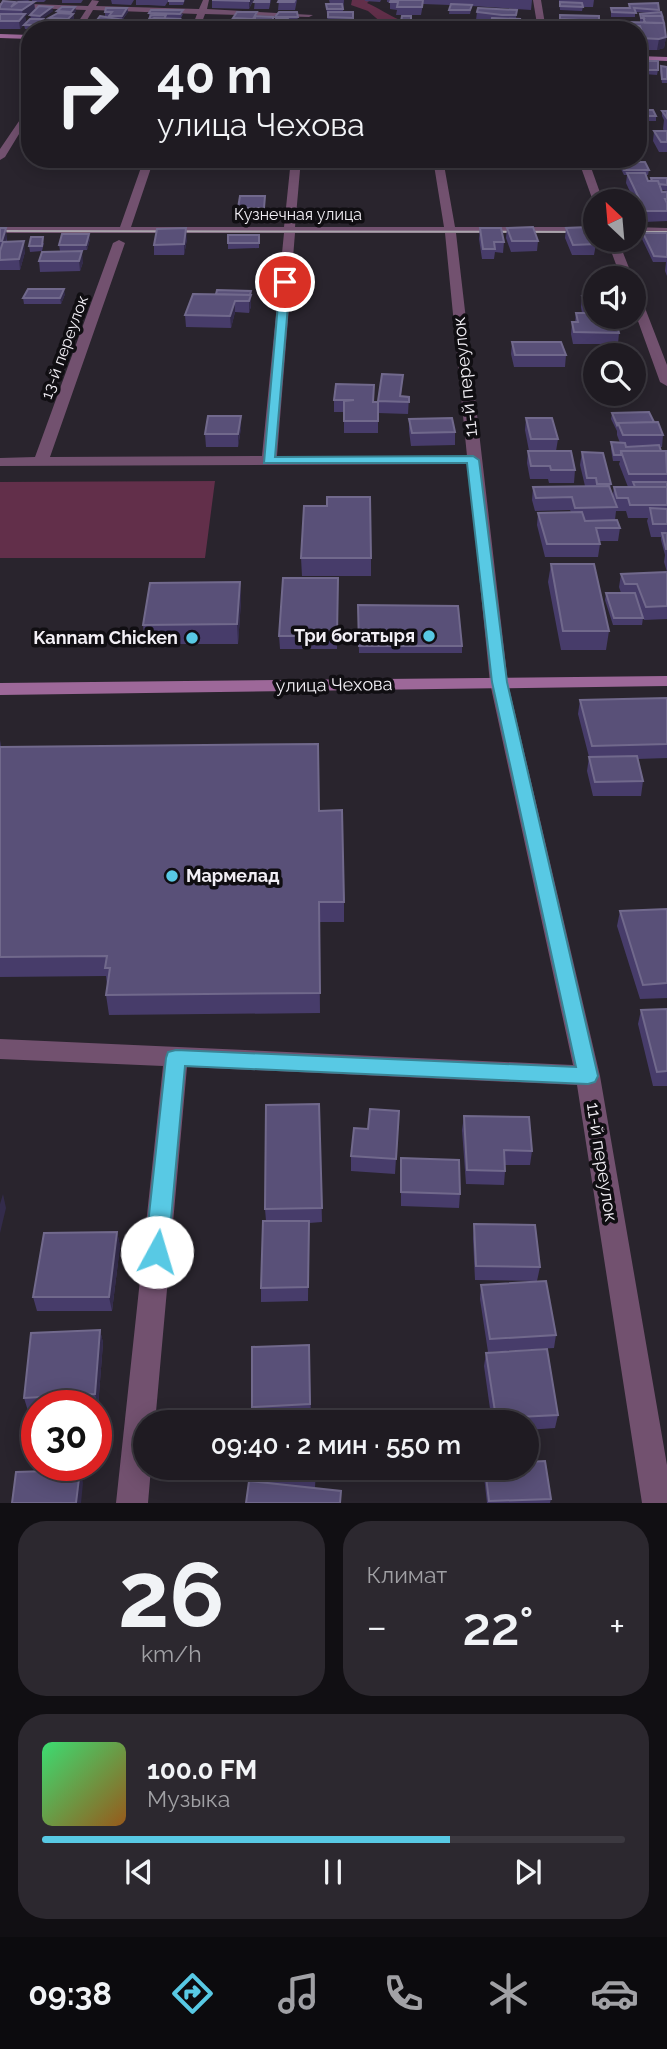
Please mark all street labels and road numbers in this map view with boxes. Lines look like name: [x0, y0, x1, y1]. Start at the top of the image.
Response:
street label: Кузнечная улица: [234, 205, 362, 224]
street label: 13-й переулок: [37, 293, 92, 402]
street label: 11-й переулок: [448, 316, 481, 438]
street label: улица Чехова: [275, 673, 393, 696]
street label: 11-й переулок: [583, 1101, 622, 1223]

